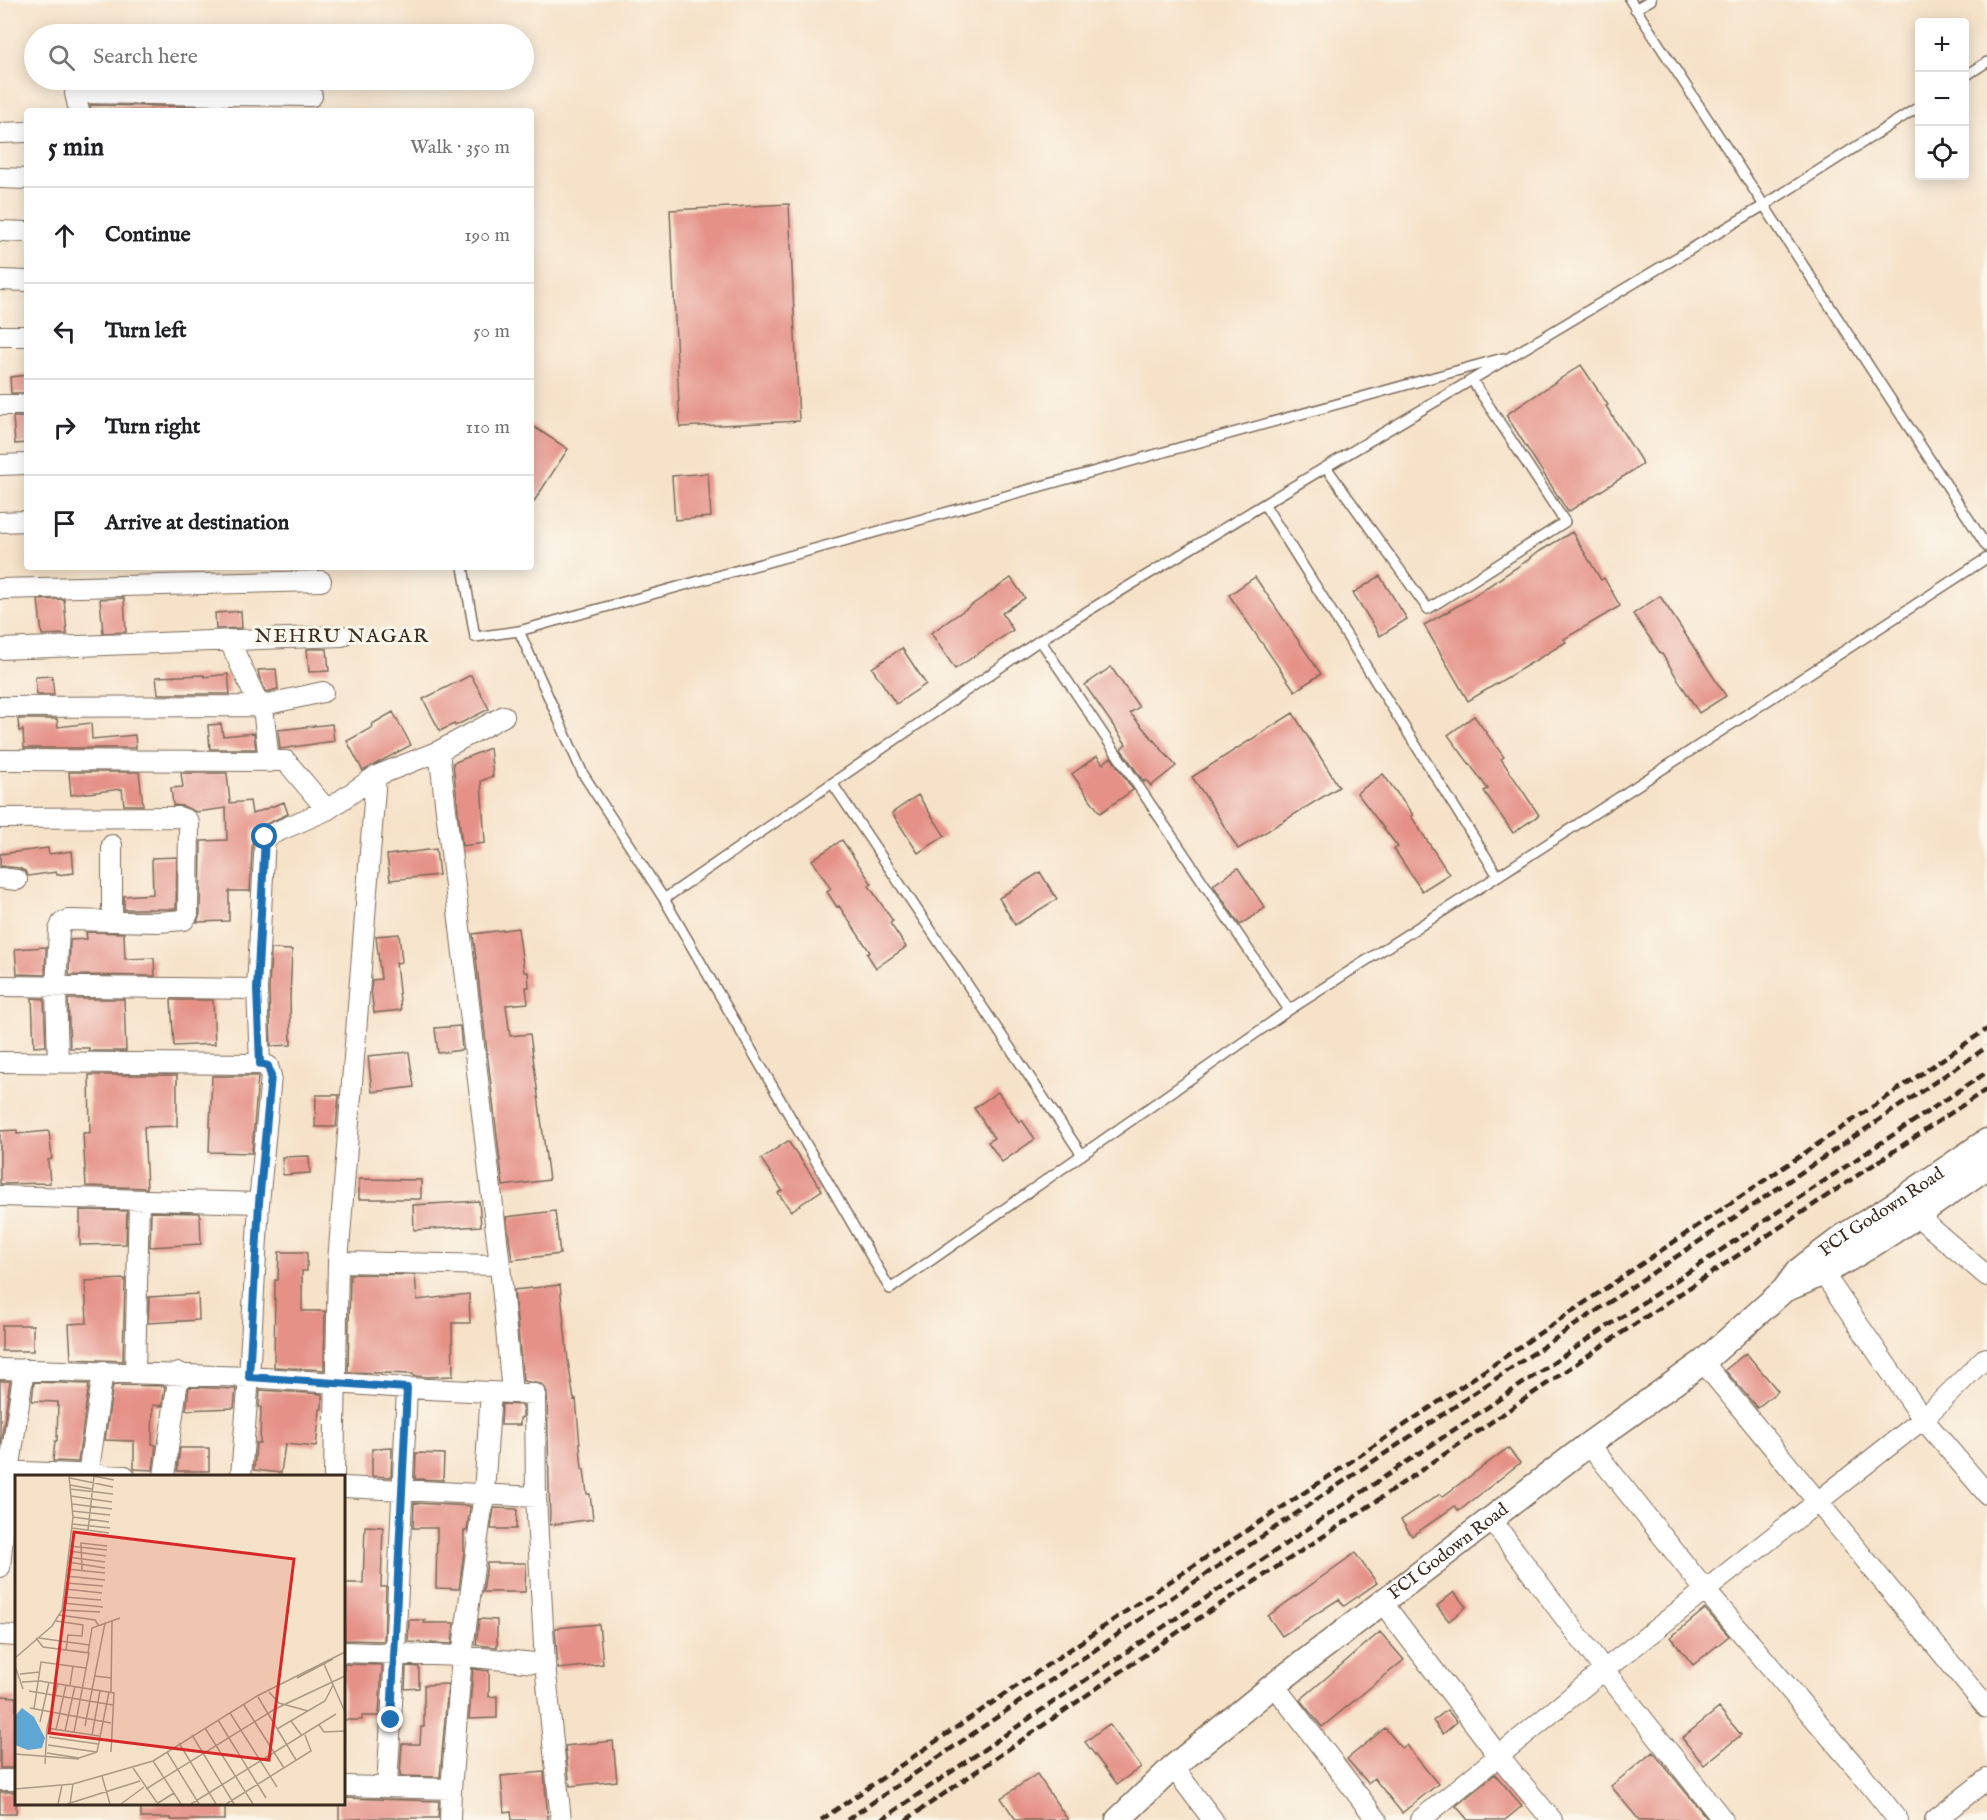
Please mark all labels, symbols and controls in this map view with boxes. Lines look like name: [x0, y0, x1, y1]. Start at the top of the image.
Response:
map controls: [1915, 18, 1969, 180]
button: +: [1915, 18, 1969, 72]
search box: [24, 24, 534, 90]
icon: search: [45, 41, 78, 74]
text: Search here: [93, 43, 198, 71]
button: −: [1915, 72, 1969, 126]
button: locate: [1915, 126, 1969, 180]
text: 5 min: [48, 131, 104, 164]
text: Walk · 350 m: [410, 135, 510, 160]
icon: ahead: [48, 219, 81, 252]
text: Continue: [105, 221, 191, 249]
text: 190 m: [464, 223, 510, 248]
icon: left: [48, 315, 81, 348]
text: Turn left: [105, 317, 187, 345]
text: 50 m: [473, 319, 510, 344]
icon: right: [48, 411, 81, 444]
text: Turn right: [105, 413, 200, 441]
text: 110 m: [466, 415, 510, 440]
icon: arrive: [48, 507, 81, 540]
text: Arrive at destination: [105, 509, 289, 537]
district label: NEHRU NAGAR: [254, 624, 430, 649]
route start: [251, 823, 277, 849]
street label: FCI Godown Road: [1815, 1162, 1949, 1262]
inset map: [15, 1475, 345, 1805]
street label: FCI Godown Road: [1384, 1498, 1513, 1605]
route end: [377, 1706, 403, 1732]

